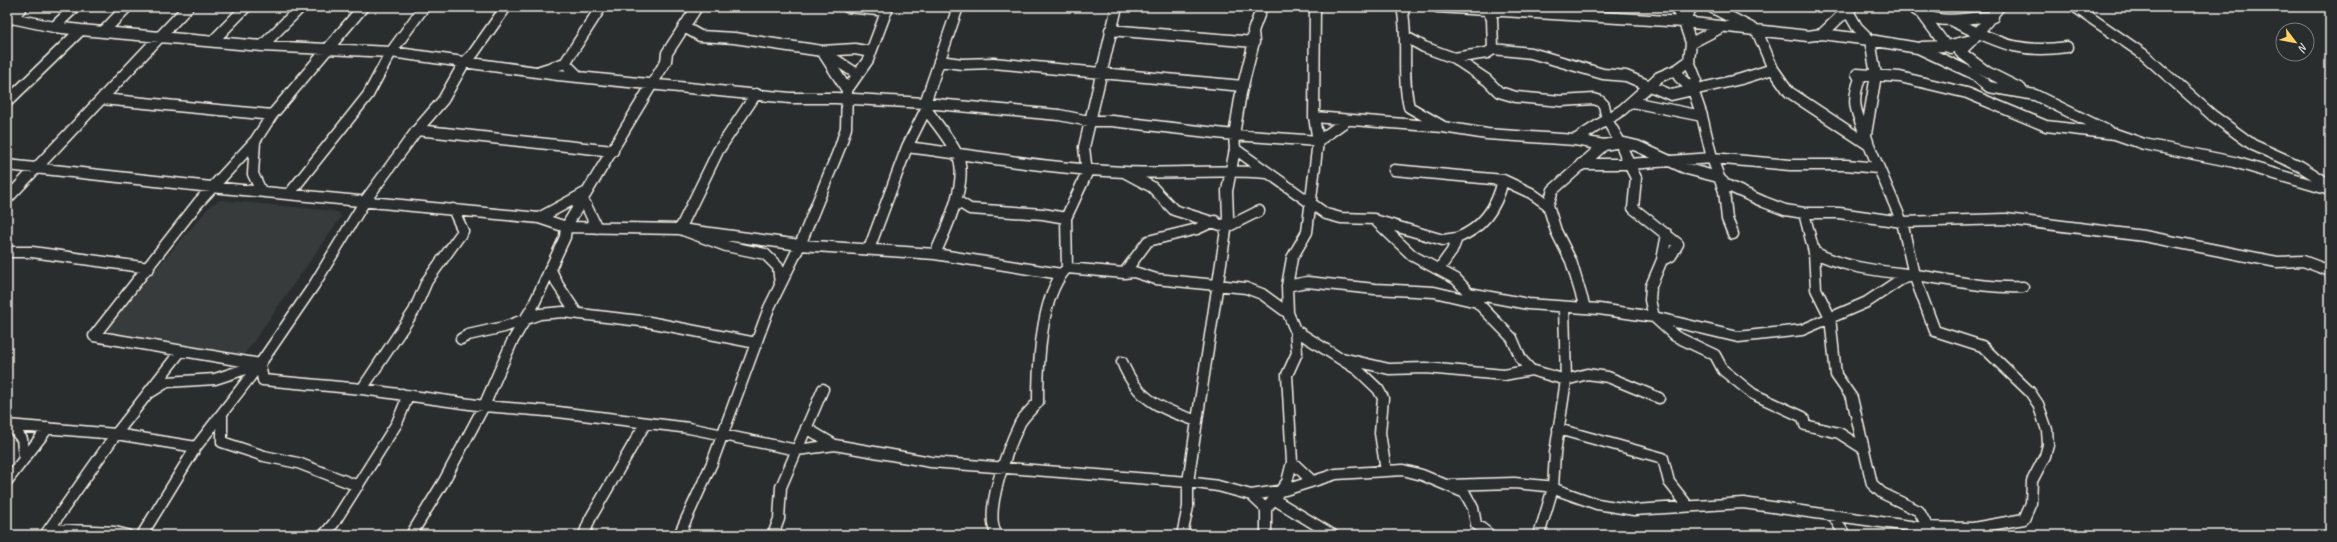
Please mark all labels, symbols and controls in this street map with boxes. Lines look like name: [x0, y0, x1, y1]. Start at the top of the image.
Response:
north arrow: [2275, 22, 2315, 62]
text: N: [2295, 41, 2311, 56]

